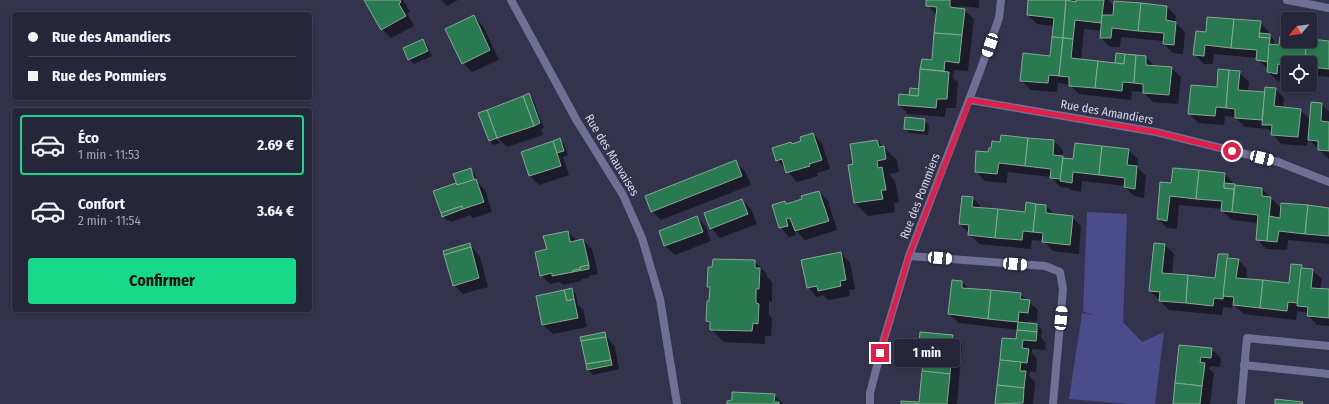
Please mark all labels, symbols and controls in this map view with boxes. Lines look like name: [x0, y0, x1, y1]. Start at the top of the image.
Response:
north arrow: [1281, 12, 1317, 48]
map controls: [1281, 12, 1317, 92]
text: Rue des Amandiers: [52, 28, 171, 46]
car: [980, 32, 1000, 58]
button: locate: [1281, 56, 1317, 92]
text: Rue des Pommiers: [52, 67, 166, 85]
street label: Rue des Amandiers: [1059, 97, 1155, 127]
street label: Rue des Mauvaises: [582, 112, 642, 198]
icon: car: [30, 127, 66, 163]
text: Éco: [78, 129, 99, 147]
text: 2.69 €: [257, 136, 294, 154]
route start: [1223, 142, 1241, 160]
text: 1 min · 11:53: [78, 147, 140, 162]
car: [1249, 149, 1275, 167]
street label: Rue des Pommiers: [897, 151, 943, 241]
icon: car: [30, 193, 66, 229]
text: Confort: [78, 195, 125, 213]
text: 3.64 €: [257, 202, 294, 220]
text: 2 min · 11:54: [78, 213, 141, 228]
car: [928, 251, 952, 265]
car: [1003, 257, 1027, 271]
button: Confirmer: [28, 258, 296, 304]
car: [1054, 306, 1068, 330]
callout: 1 min: [894, 339, 960, 367]
route end: [871, 344, 889, 362]
text: 1 min: [913, 345, 941, 360]

